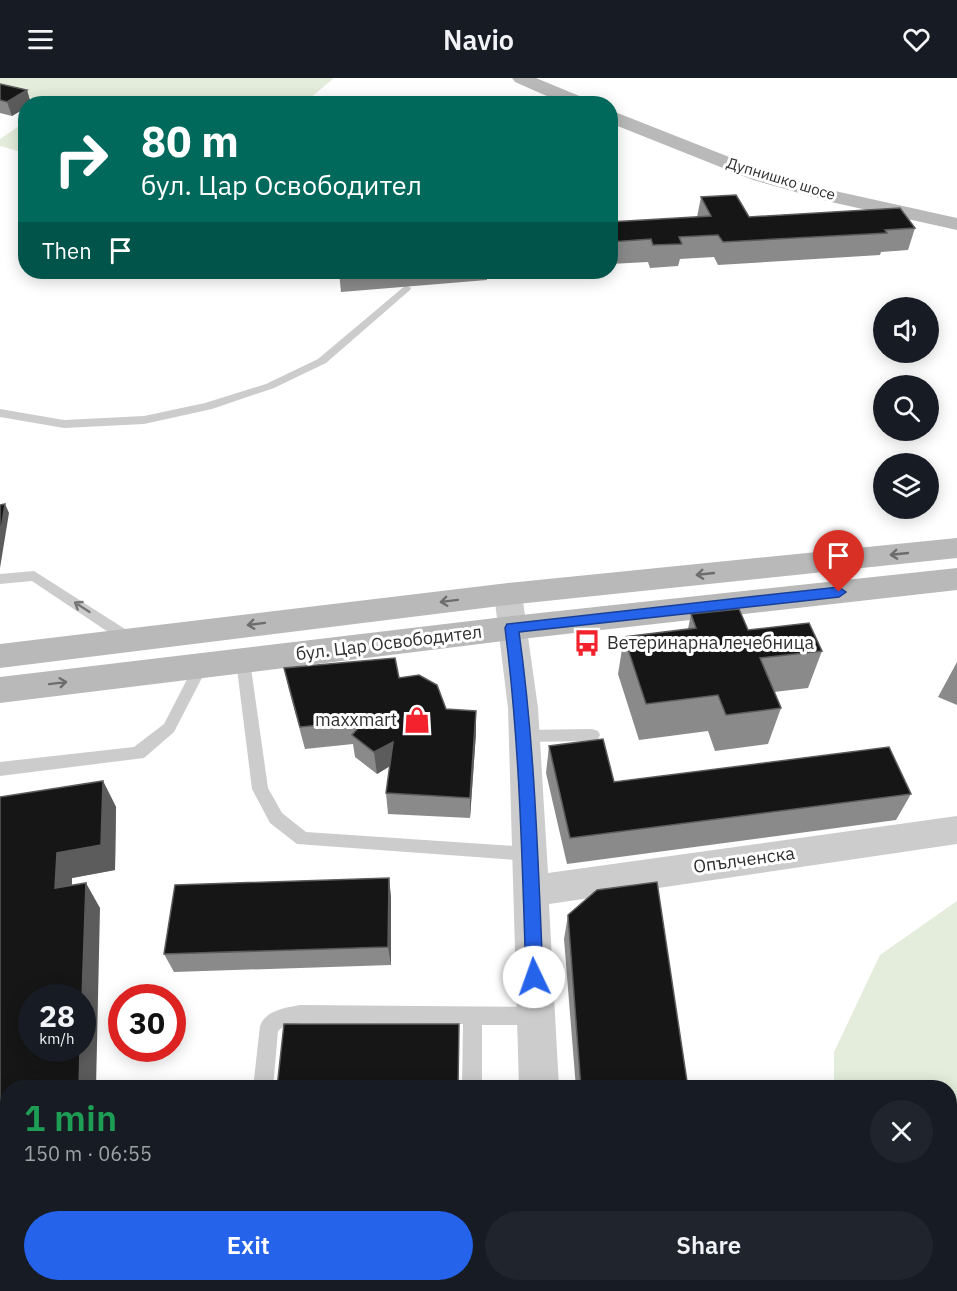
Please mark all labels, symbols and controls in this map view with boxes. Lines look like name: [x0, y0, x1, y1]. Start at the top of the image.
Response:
text: Navio: [443, 22, 514, 57]
icon: menu: [24, 23, 57, 56]
icon: heart: [900, 23, 933, 56]
text: 80 m: [141, 114, 239, 169]
icon: right: [42, 120, 120, 198]
street label: Дупнишко шосе: [725, 153, 838, 204]
text: бул. Цар Освободител: [141, 167, 422, 202]
icon: arrive: [104, 234, 137, 267]
text: Then: [42, 236, 92, 265]
map controls: [873, 297, 939, 519]
button: sound: [873, 297, 939, 363]
button: search: [873, 375, 939, 441]
button: layers: [873, 453, 939, 519]
pin: [813, 530, 864, 592]
icon: arrive: [822, 539, 855, 572]
one-way arrow: [889, 548, 909, 559]
one-way arrow: [695, 568, 715, 579]
one-way arrow: [440, 596, 460, 607]
one-way arrow: [74, 601, 91, 613]
one-way arrow: [246, 619, 266, 630]
street label: бул. Цар Освободител: [295, 620, 483, 665]
bus stop icon: Ветеринарна лечебница: [572, 628, 602, 658]
place label: Ветеринарна лечебница: [607, 631, 814, 654]
one-way arrow: [48, 678, 67, 689]
shop icon: maxxmart: [402, 705, 432, 735]
place label: maxxmart: [315, 708, 397, 731]
street label: Опълченска: [692, 841, 797, 878]
position arrow: [502, 945, 566, 1009]
speed limit sign: 30: [108, 984, 186, 1062]
text: 28: [39, 996, 75, 1035]
text: km/h: [39, 1029, 75, 1048]
text: 1 min: [24, 1094, 117, 1141]
button: close: [870, 1100, 933, 1163]
text: 150 m · 06:55: [24, 1140, 152, 1167]
button: Exit: [24, 1211, 473, 1280]
button: Share: [485, 1211, 933, 1280]

